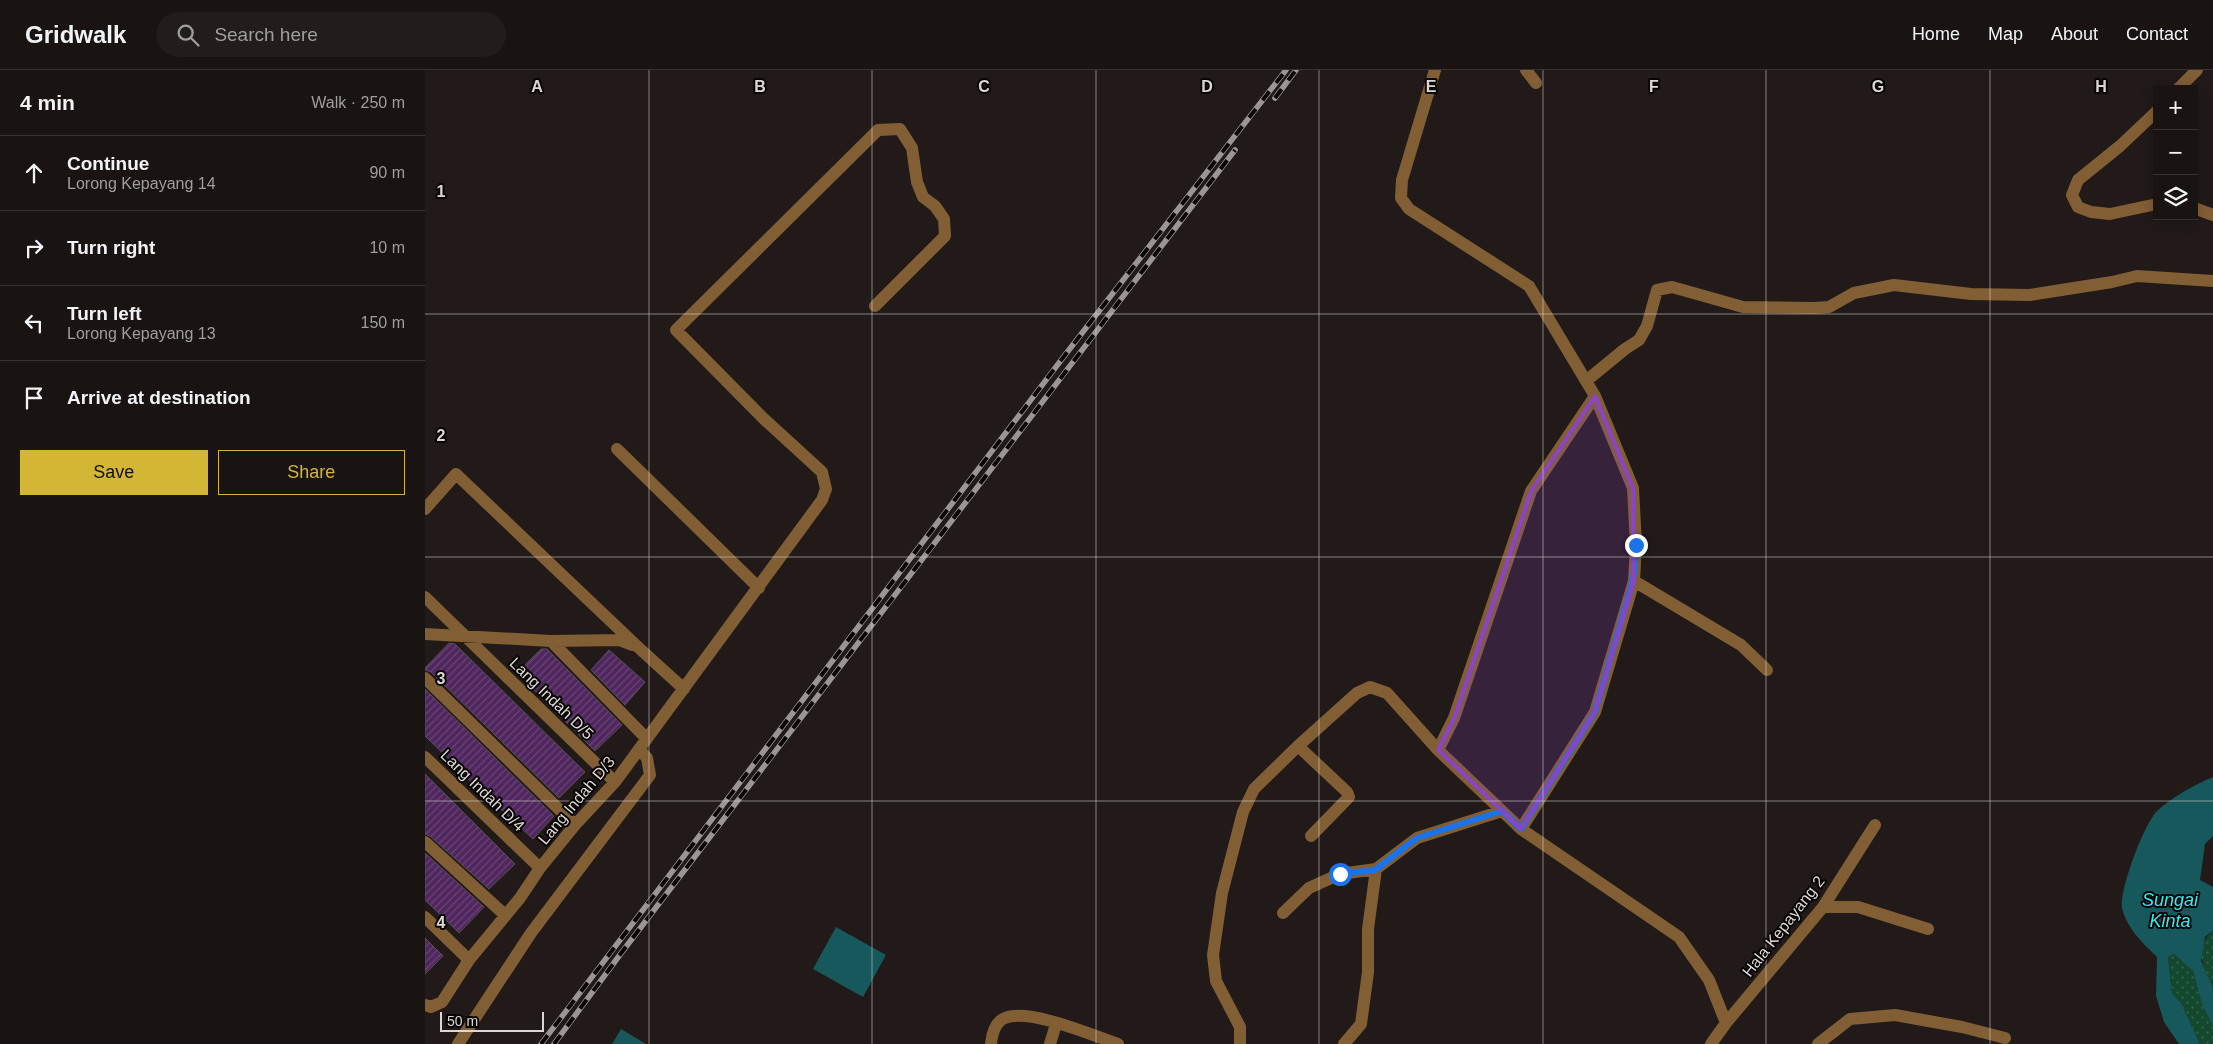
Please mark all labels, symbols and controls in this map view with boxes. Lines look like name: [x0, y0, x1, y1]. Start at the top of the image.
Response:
search box: [156, 12, 506, 57]
text: Gridwalk: [25, 21, 126, 48]
icon: search: [174, 21, 202, 49]
text: Search here: [214, 24, 318, 45]
text: Home: [1912, 24, 1960, 44]
text: Map: [1988, 24, 2023, 44]
text: About: [2051, 24, 2098, 44]
text: Contact: [2126, 24, 2188, 44]
text: A: [531, 78, 543, 95]
text: B: [754, 78, 766, 95]
text: C: [978, 78, 990, 95]
text: D: [1201, 78, 1213, 95]
text: E: [1426, 78, 1437, 95]
text: F: [1649, 78, 1659, 95]
text: G: [1872, 78, 1884, 95]
text: H: [2095, 78, 2107, 95]
map controls: [2153, 85, 2198, 220]
button: +: [2153, 85, 2198, 130]
text: 4 min: [20, 91, 75, 114]
text: Walk · 250 m: [311, 94, 405, 111]
button: −: [2153, 130, 2198, 175]
text: Continue: [67, 153, 149, 174]
icon: ahead: [20, 159, 48, 187]
text: 90 m: [369, 164, 405, 181]
text: Lorong Kepayang 14: [67, 175, 216, 192]
button: layers: [2153, 175, 2198, 220]
text: 1: [437, 183, 446, 200]
icon: right: [20, 234, 48, 262]
text: Turn right: [67, 237, 155, 258]
text: 10 m: [369, 239, 405, 256]
text: Turn left: [67, 303, 142, 324]
icon: left: [20, 309, 48, 337]
text: 150 m: [361, 314, 405, 331]
text: Lorong Kepayang 13: [67, 325, 216, 342]
icon: arrive: [20, 384, 48, 412]
text: Arrive at destination: [67, 387, 251, 408]
text: 2: [437, 427, 446, 444]
button: Save: [20, 450, 208, 495]
button: Share: [218, 450, 405, 495]
route end: [1625, 534, 1648, 557]
street label: Lang Indah D/5: [506, 654, 597, 743]
text: 3: [437, 670, 446, 687]
street label: Lang Indah D/4: [437, 746, 528, 835]
street label: Lang Indah D/3: [535, 753, 618, 848]
route start: [1329, 863, 1352, 886]
street label: Hala Kepayang 2: [1739, 873, 1828, 980]
water label: Sungai Kinta: [2142, 890, 2199, 931]
text: 4: [437, 914, 446, 931]
scale bar: [440, 1009, 544, 1032]
text: 50 m: [447, 1013, 478, 1029]

